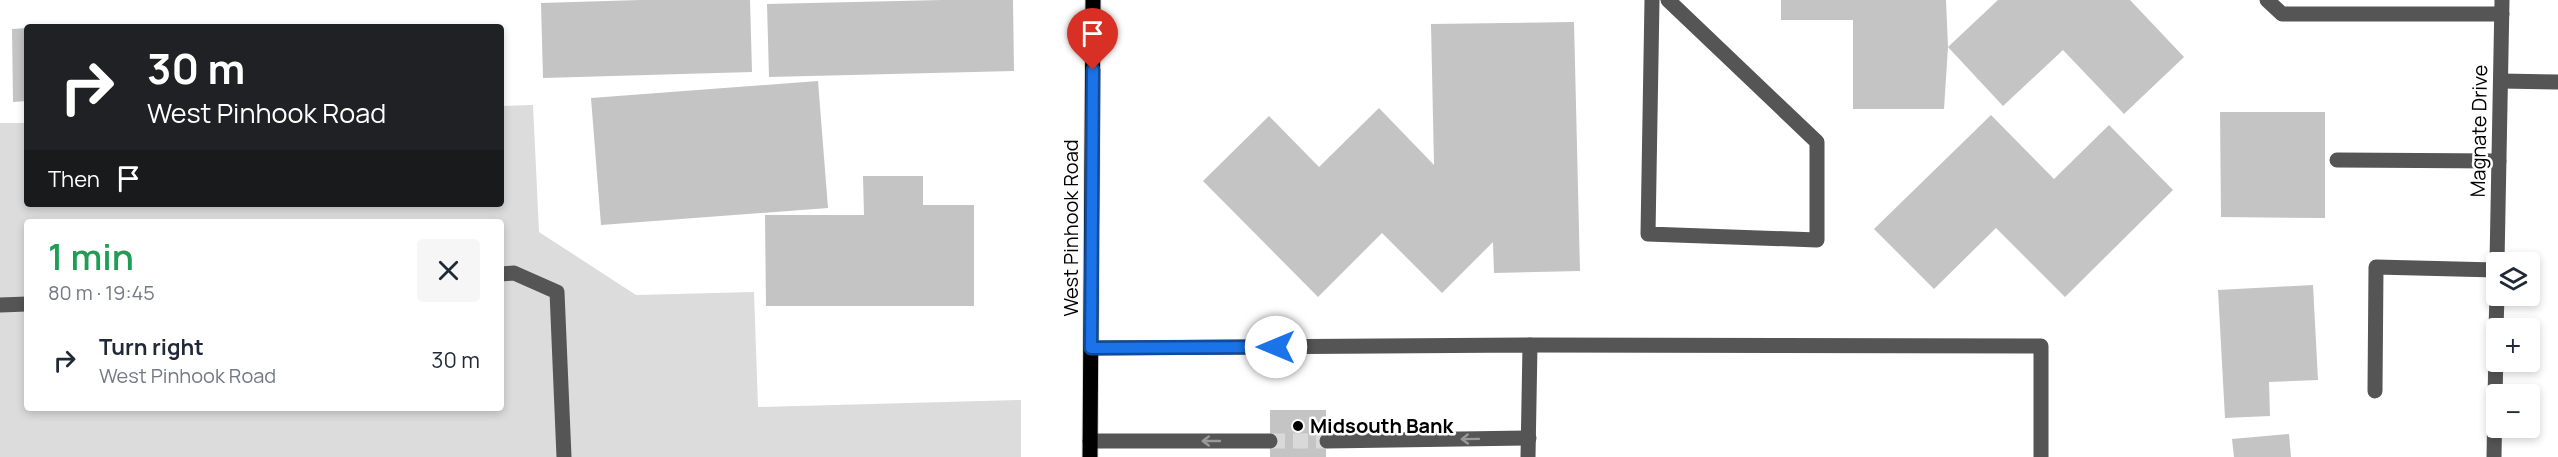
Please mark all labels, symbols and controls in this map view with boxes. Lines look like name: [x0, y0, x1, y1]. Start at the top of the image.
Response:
pin: [1067, 8, 1118, 70]
icon: arrive: [1076, 17, 1109, 50]
text: 30 m: [147, 39, 245, 97]
icon: right: [48, 48, 126, 126]
street label: Magnate Drive: [2464, 64, 2493, 198]
text: West Pinhook Road: [147, 94, 386, 131]
street label: West Pinhook Road: [1057, 139, 1084, 317]
icon: arrive: [112, 162, 145, 195]
text: Then: [48, 164, 100, 194]
text: 1 min: [48, 232, 134, 281]
button: close: [417, 239, 480, 302]
map controls: [2486, 252, 2540, 438]
button: layers: [2486, 252, 2540, 306]
text: 80 m · 19:45: [48, 279, 155, 306]
position arrow: [1244, 315, 1308, 379]
button: +: [2486, 318, 2540, 372]
text: Turn right: [99, 332, 204, 362]
icon: right: [48, 344, 81, 377]
text: 30 m: [431, 345, 480, 375]
text: West Pinhook Road: [99, 362, 276, 389]
button: −: [2486, 384, 2540, 438]
place label: Midsouth Bank: [1310, 412, 1455, 439]
marker: Midsouth Bank: [1291, 419, 1305, 433]
one-way arrow: [1461, 433, 1481, 445]
one-way arrow: [1202, 435, 1222, 447]

